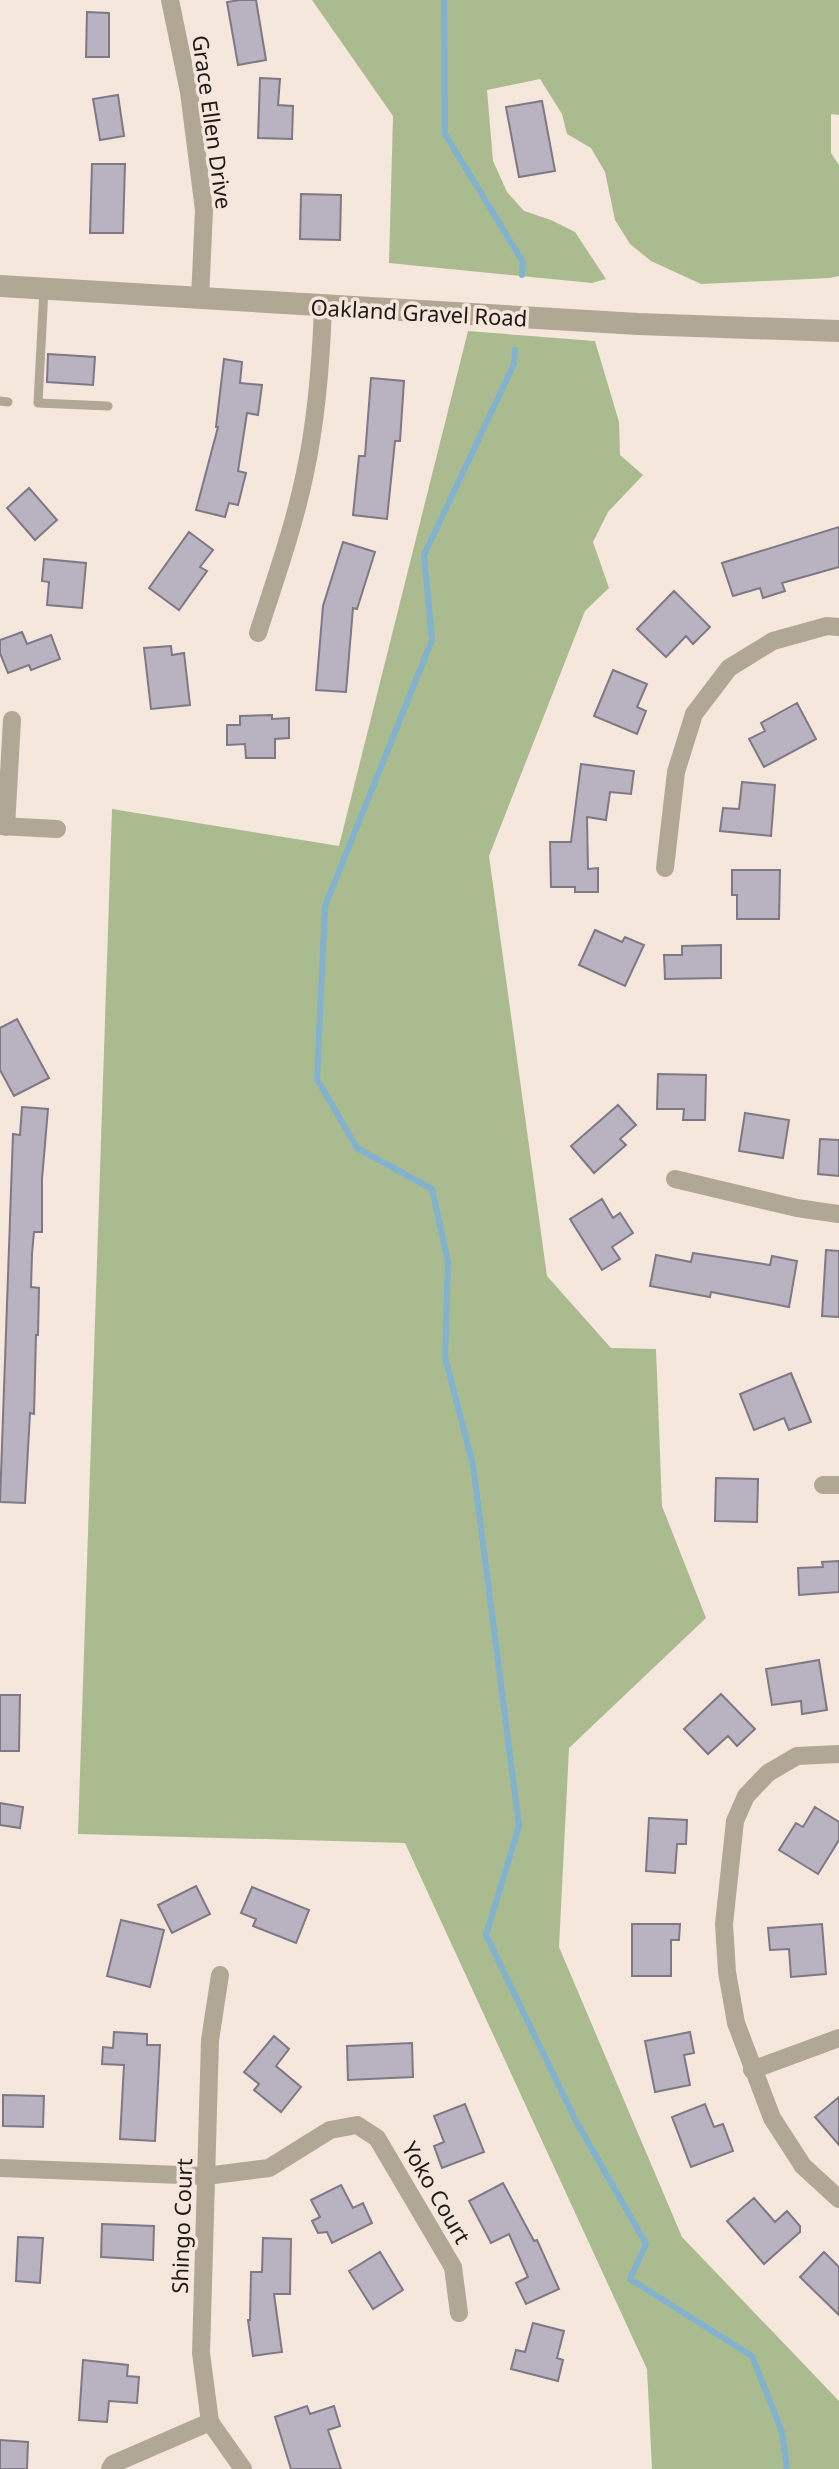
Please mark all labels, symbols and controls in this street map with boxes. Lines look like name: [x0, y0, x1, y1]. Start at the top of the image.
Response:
street label: Grace Ellen Drive: [186, 33, 240, 211]
street label: Oakland Gravel Road: [310, 291, 528, 333]
street label: Yoko Court: [396, 2135, 478, 2249]
street label: Shingo Court: [164, 2158, 198, 2294]

